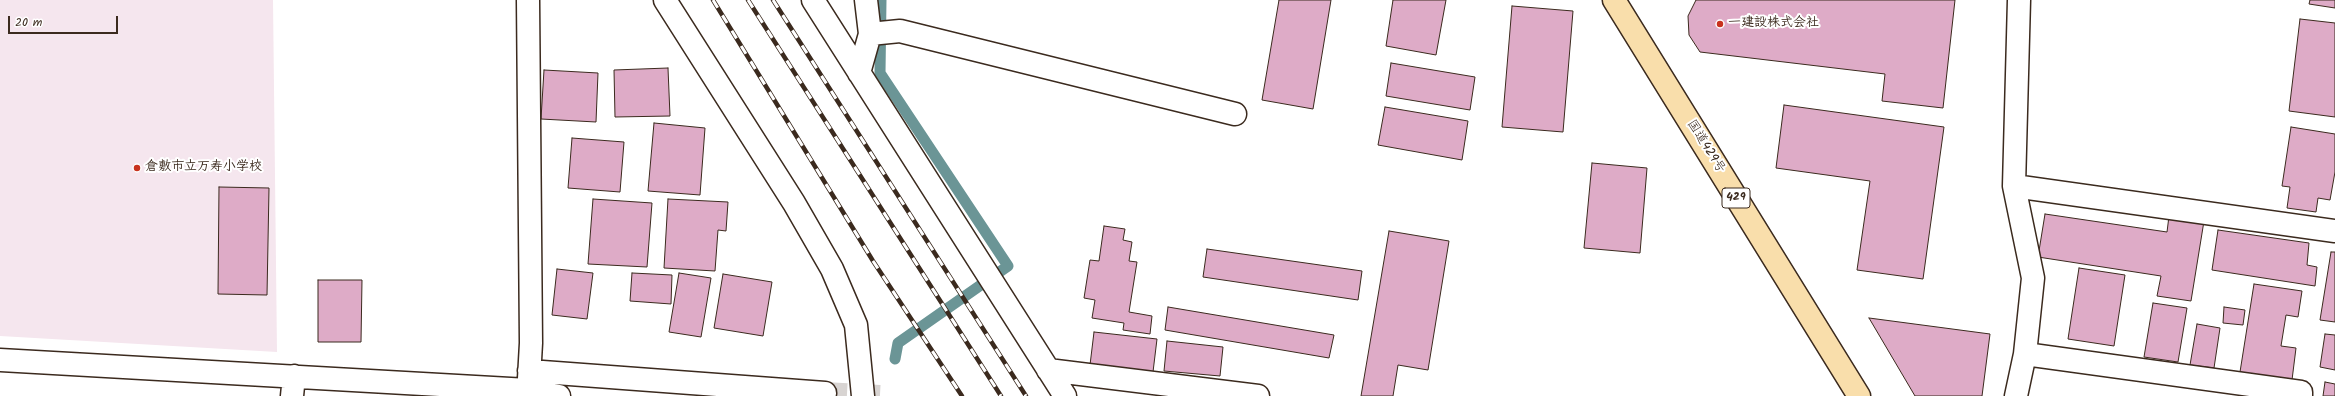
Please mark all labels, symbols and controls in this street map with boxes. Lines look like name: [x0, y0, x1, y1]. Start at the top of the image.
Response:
scale bar: [10, 8, 120, 34]
text: 20 m: [15, 13, 42, 32]
place label: 一建設株式会社: [1728, 16, 1819, 32]
marker: 一建設株式会社: [1715, 19, 1725, 29]
street label: 国道429号: [1682, 117, 1728, 177]
place label: 倉敷市立万寿小学校: [145, 160, 262, 176]
marker: 倉敷市立万寿小学校: [132, 163, 142, 173]
road number: 429: [1722, 188, 1750, 208]

